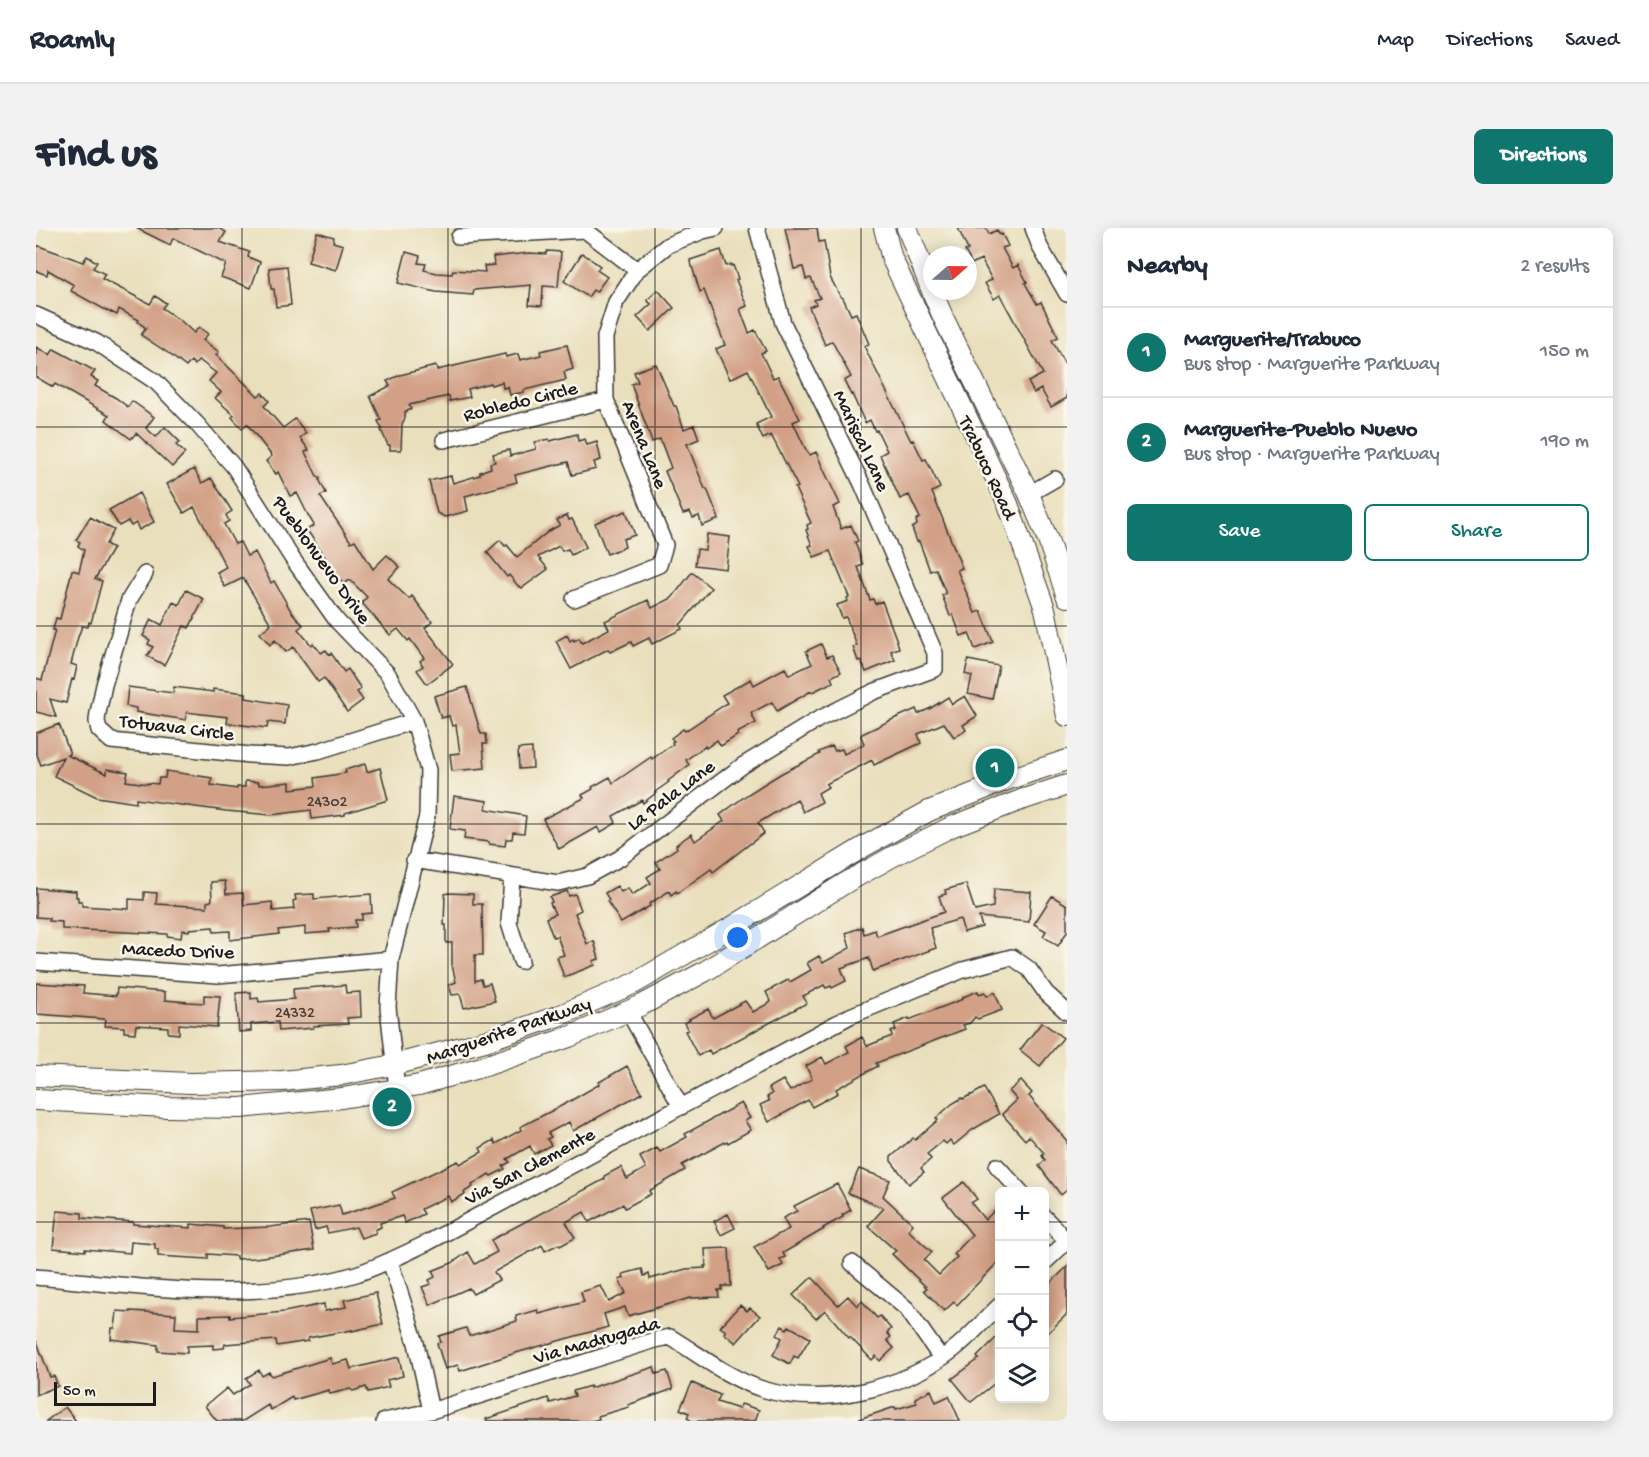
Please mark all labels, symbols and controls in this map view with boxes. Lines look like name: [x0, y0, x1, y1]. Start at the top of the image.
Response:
text: Roamly: [30, 25, 115, 58]
text: Map: [1377, 29, 1414, 54]
text: Directions: [1447, 29, 1532, 54]
text: Saved: [1565, 29, 1619, 54]
button: Directions: [1474, 129, 1613, 184]
text: Find us: [36, 132, 156, 181]
north arrow: [923, 246, 977, 300]
text: Nearby: [1127, 252, 1208, 283]
text: 2 results: [1520, 256, 1589, 279]
text: Marguerite/Trabuco: [1184, 328, 1361, 354]
text: 1: [1142, 341, 1151, 364]
text: 150 m: [1540, 341, 1589, 364]
text: Bus stop · Marguerite Parkway: [1184, 354, 1440, 377]
street label: Robledo Circle: [461, 378, 581, 429]
street label: Mariscal Lane: [826, 387, 894, 496]
street label: Arena Lane: [615, 398, 671, 493]
street label: Trabuco Road: [951, 412, 1021, 526]
text: Marguerite-Pueblo Nuevo: [1184, 418, 1417, 444]
text: 2: [1142, 431, 1151, 454]
text: 190 m: [1541, 431, 1589, 454]
text: Bus stop · Marguerite Parkway: [1184, 444, 1440, 467]
street label: Pueblonuevo Drive: [265, 492, 375, 630]
button: Save: [1127, 504, 1352, 561]
button: Share: [1364, 504, 1589, 561]
street label: Totuava Circle: [117, 711, 236, 748]
pin: 1: [976, 746, 1014, 790]
street label: La Pala Lane: [624, 756, 721, 837]
house number: 24302: [307, 794, 347, 813]
your location: [723, 923, 752, 952]
street label: Macedo Drive: [121, 939, 235, 966]
street label: Marguerite Parkway: [424, 993, 595, 1071]
house number: 24332: [275, 1005, 315, 1024]
pin: 2: [372, 1084, 412, 1130]
street label: Via San Clemente: [461, 1124, 600, 1213]
map controls: [995, 1187, 1049, 1403]
button: +: [995, 1187, 1049, 1241]
button: −: [995, 1241, 1049, 1295]
button: locate: [995, 1295, 1049, 1349]
street label: Via Madrugada: [530, 1313, 663, 1372]
button: layers: [995, 1349, 1049, 1403]
scale bar: [54, 1379, 156, 1406]
text: 50 m: [63, 1383, 96, 1402]

